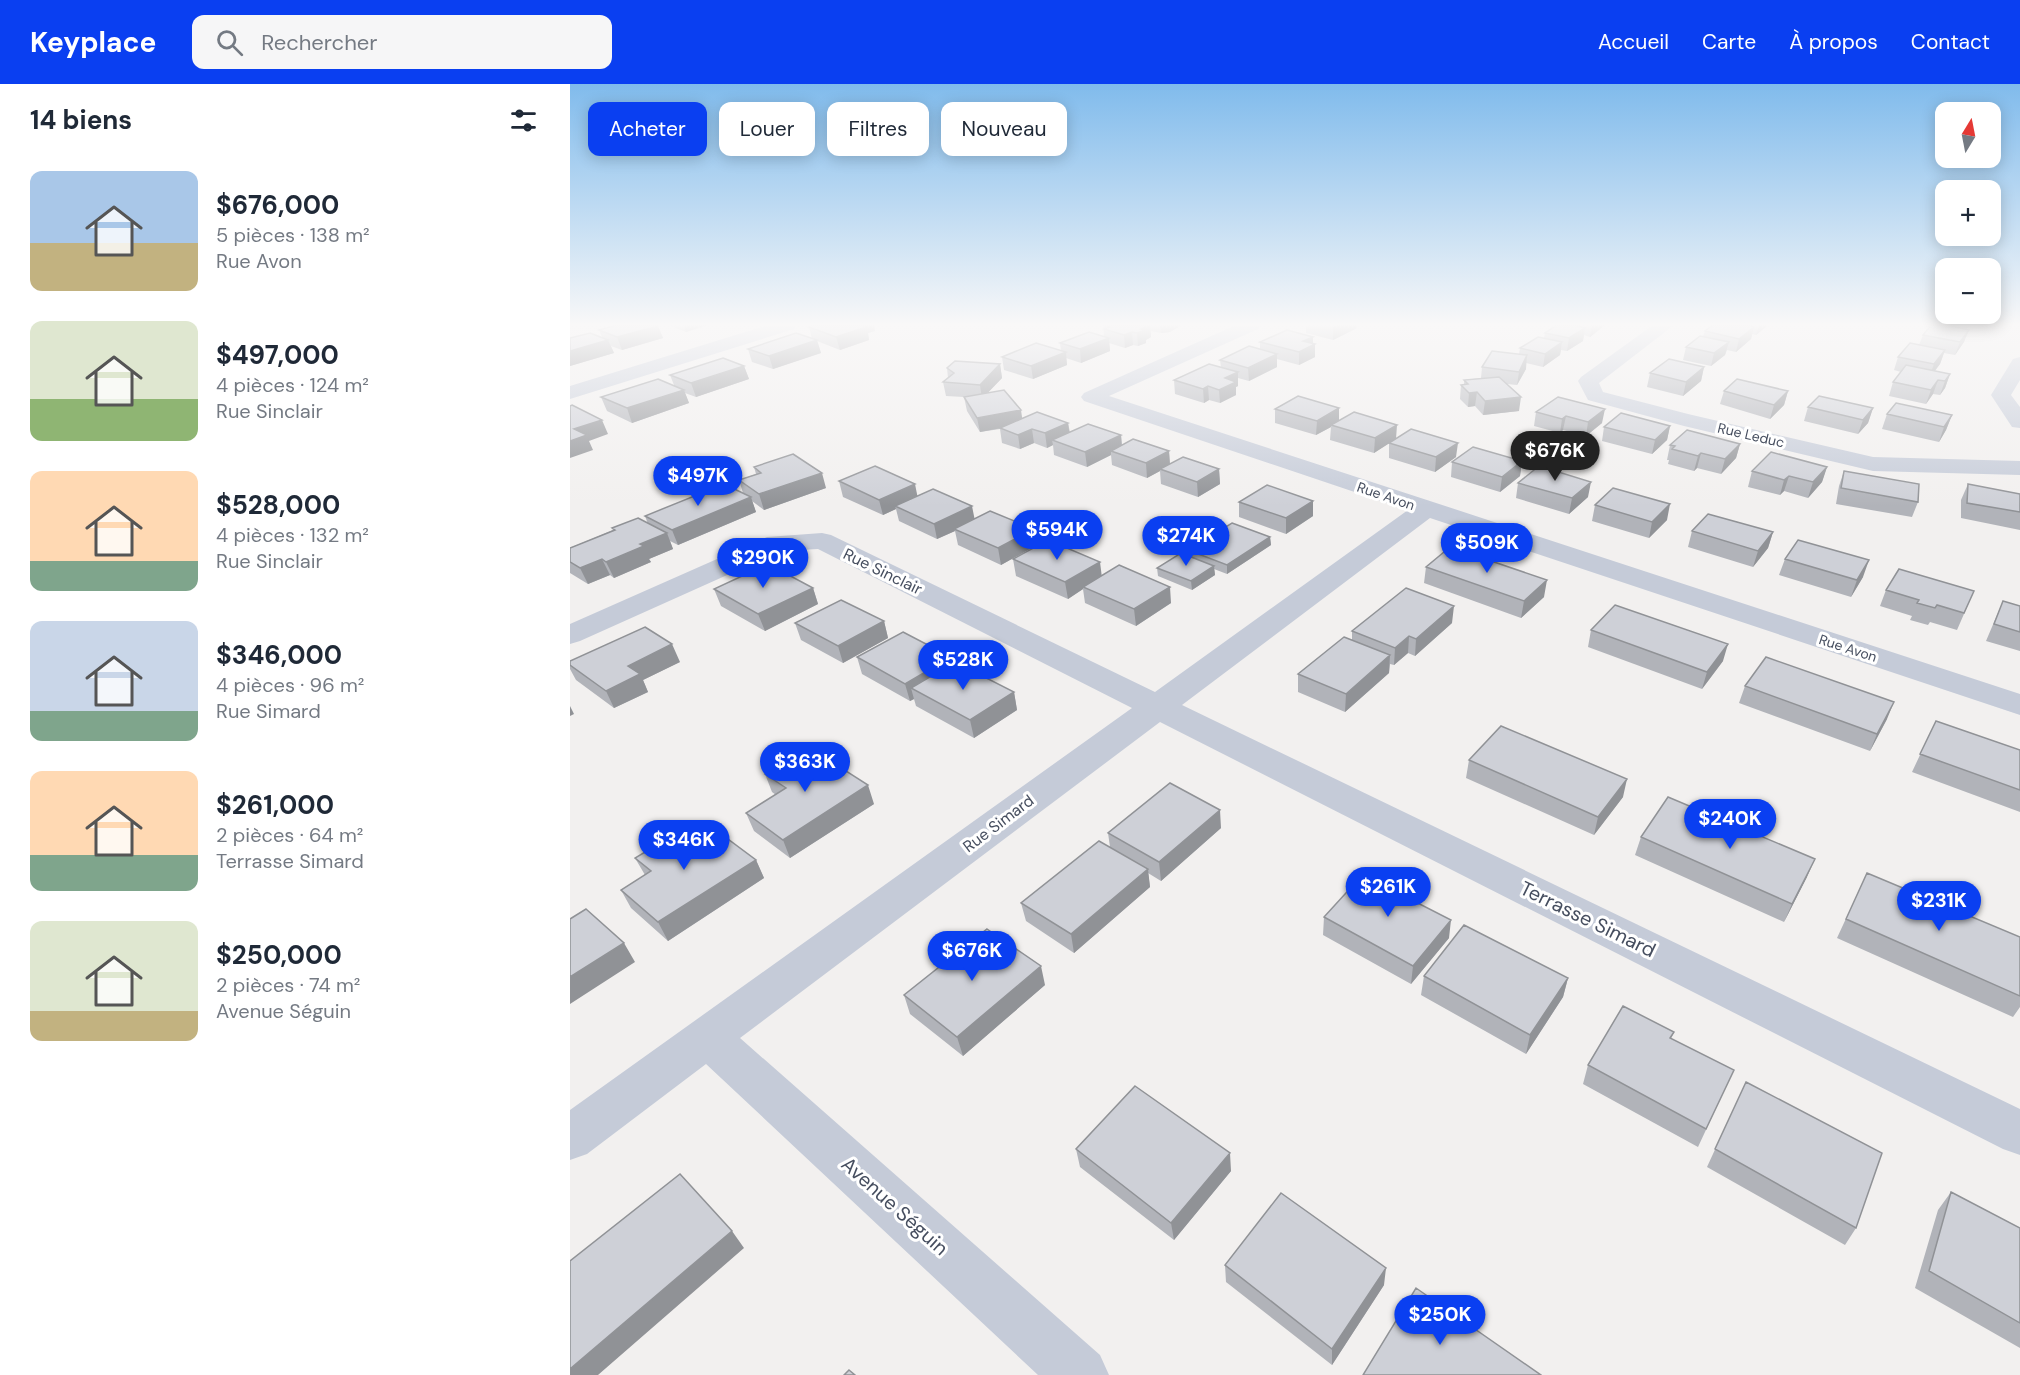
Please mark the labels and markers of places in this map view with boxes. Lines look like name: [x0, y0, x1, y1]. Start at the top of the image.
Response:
pin: $676K: [1513, 431, 1597, 482]
pin: $497K: [656, 456, 740, 507]
pin: $594K: [1015, 510, 1099, 561]
pin: $274K: [1144, 516, 1228, 567]
pin: $509K: [1445, 523, 1529, 574]
pin: $290K: [721, 538, 805, 589]
pin: $528K: [921, 640, 1005, 691]
pin: $363K: [763, 742, 847, 793]
pin: $240K: [1688, 799, 1772, 850]
pin: $346K: [642, 820, 726, 871]
pin: $261K: [1346, 867, 1430, 918]
pin: $231K: [1897, 881, 1981, 932]
pin: $676K: [930, 931, 1014, 982]
pin: $250K: [1398, 1295, 1482, 1346]

